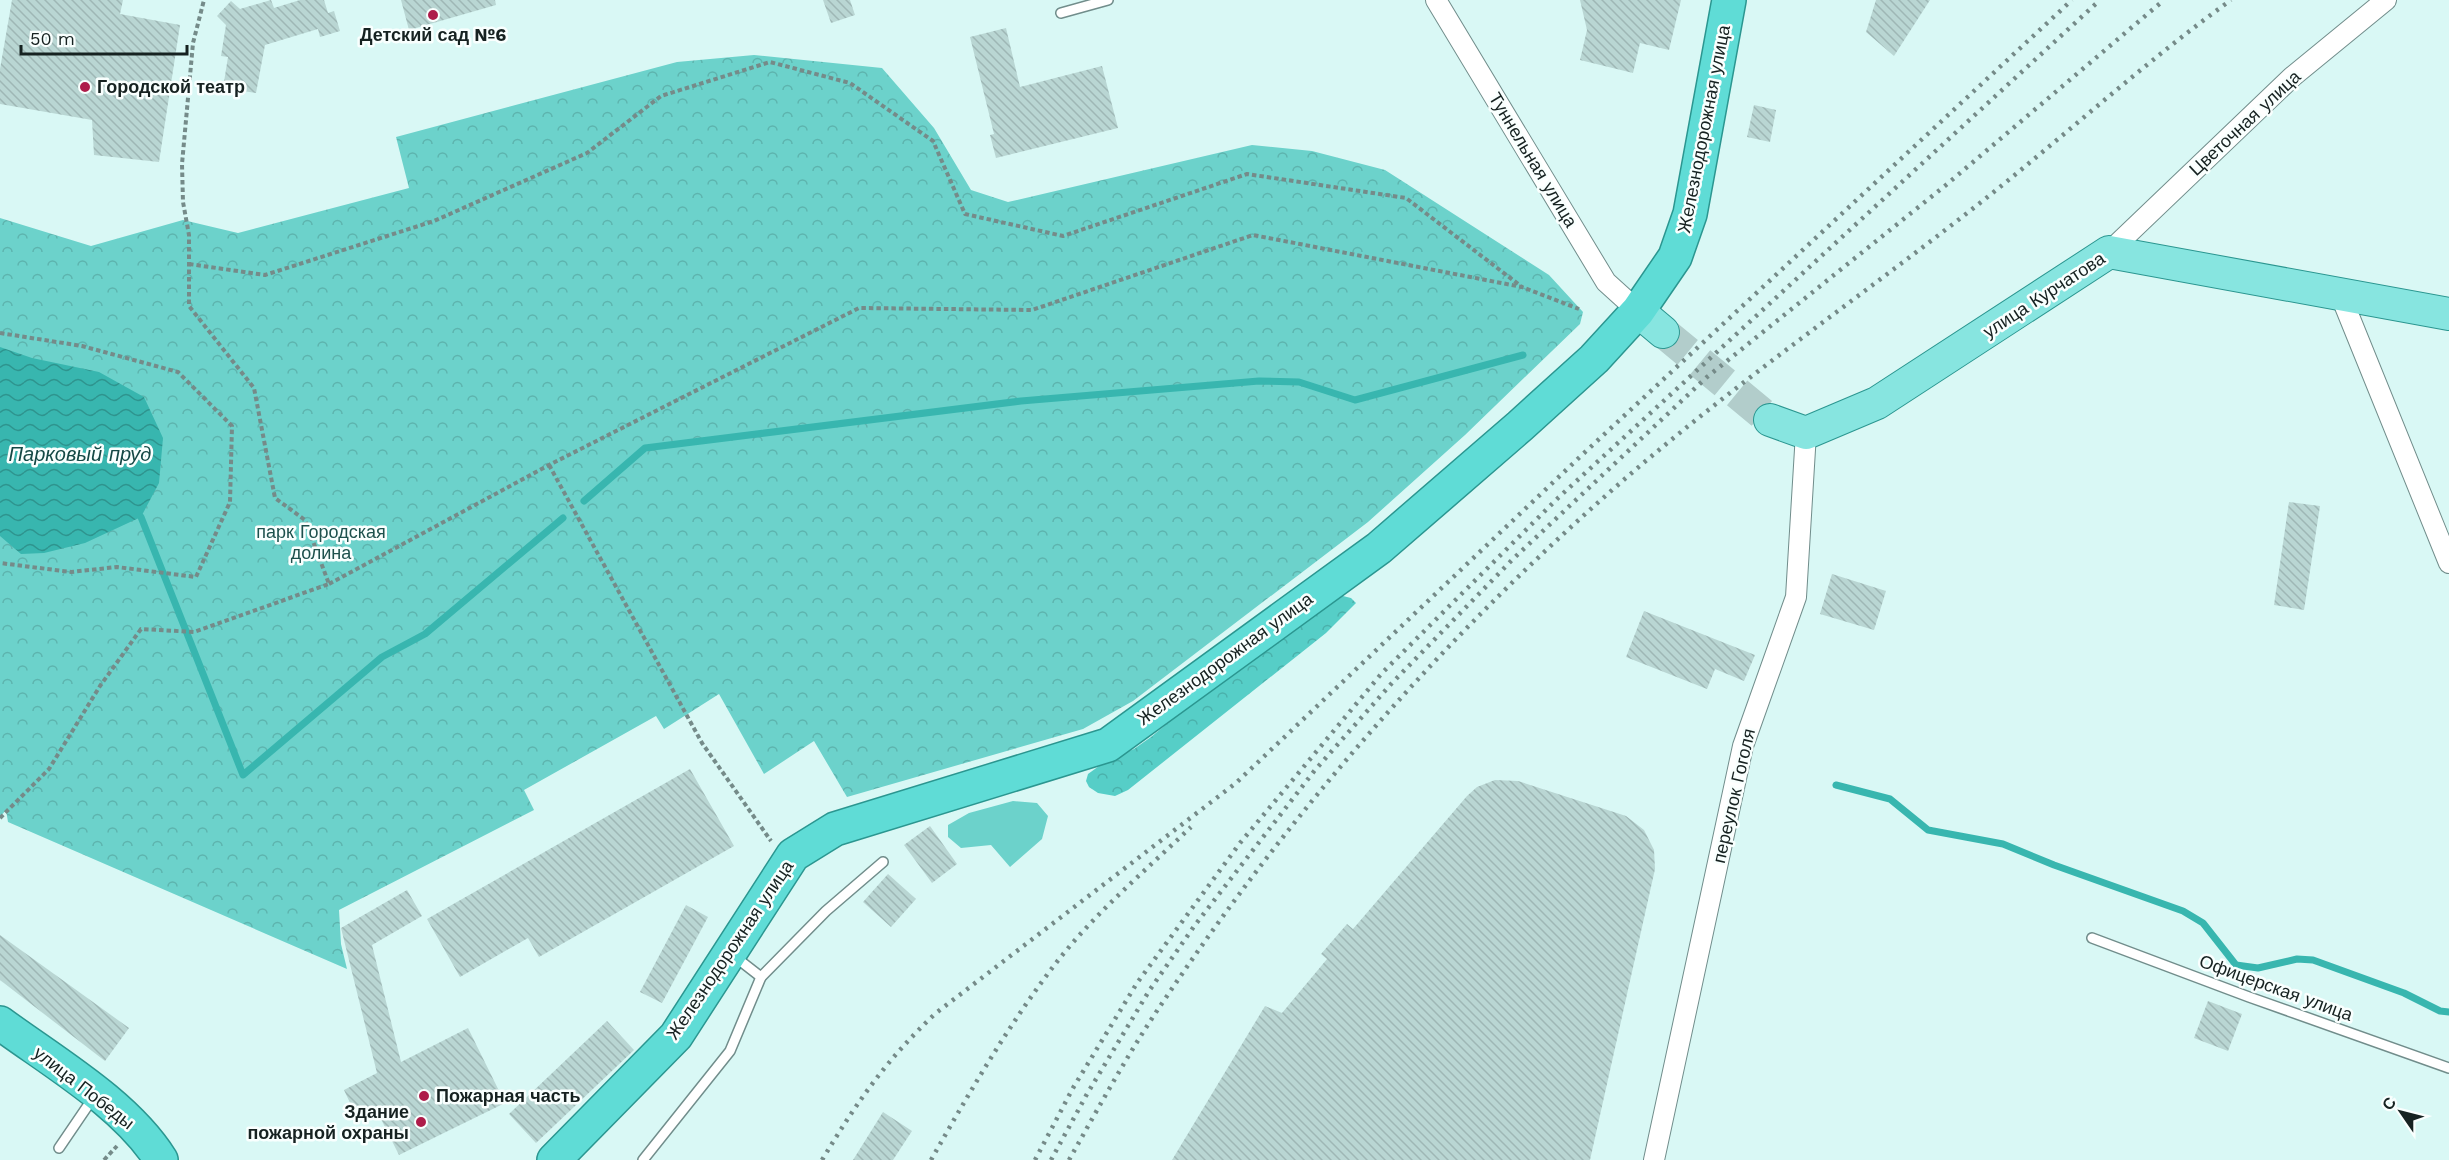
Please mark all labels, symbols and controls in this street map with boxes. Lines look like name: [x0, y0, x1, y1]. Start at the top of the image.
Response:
marker: Детский сад №6: [426, 8, 440, 22]
scale bar: [21, 18, 188, 56]
street label: Железнодорожная улица: [1673, 22, 1734, 235]
place label: Детский сад №6: [360, 24, 506, 45]
text: 50 m: [30, 28, 75, 49]
street label: Цветочная улица: [2185, 65, 2305, 180]
place label: Городской театр: [97, 76, 245, 97]
marker: Городской театр: [78, 80, 92, 94]
street label: Туннельная улица: [1485, 89, 1582, 232]
street label: улица Курчатова: [1979, 247, 2109, 342]
water label: Парковый пруд: [9, 442, 151, 466]
park label: парк Городская долина: [256, 521, 386, 563]
street label: Железнодорожная улица: [1133, 587, 1317, 729]
street label: переулок Гоголя: [1708, 727, 1759, 865]
street label: Железнодорожная улица: [662, 855, 798, 1043]
street label: Офицерская улица: [2197, 950, 2357, 1025]
street label: улица Победы: [30, 1042, 139, 1133]
north arrow: [2371, 1082, 2431, 1142]
place label: Пожарная часть: [436, 1085, 581, 1106]
marker: Пожарная часть: [417, 1089, 431, 1103]
text: С: [2378, 1093, 2400, 1114]
place label: Здание пожарной охраны: [247, 1101, 409, 1143]
marker: Здание пожарной охраны: [414, 1115, 428, 1129]

